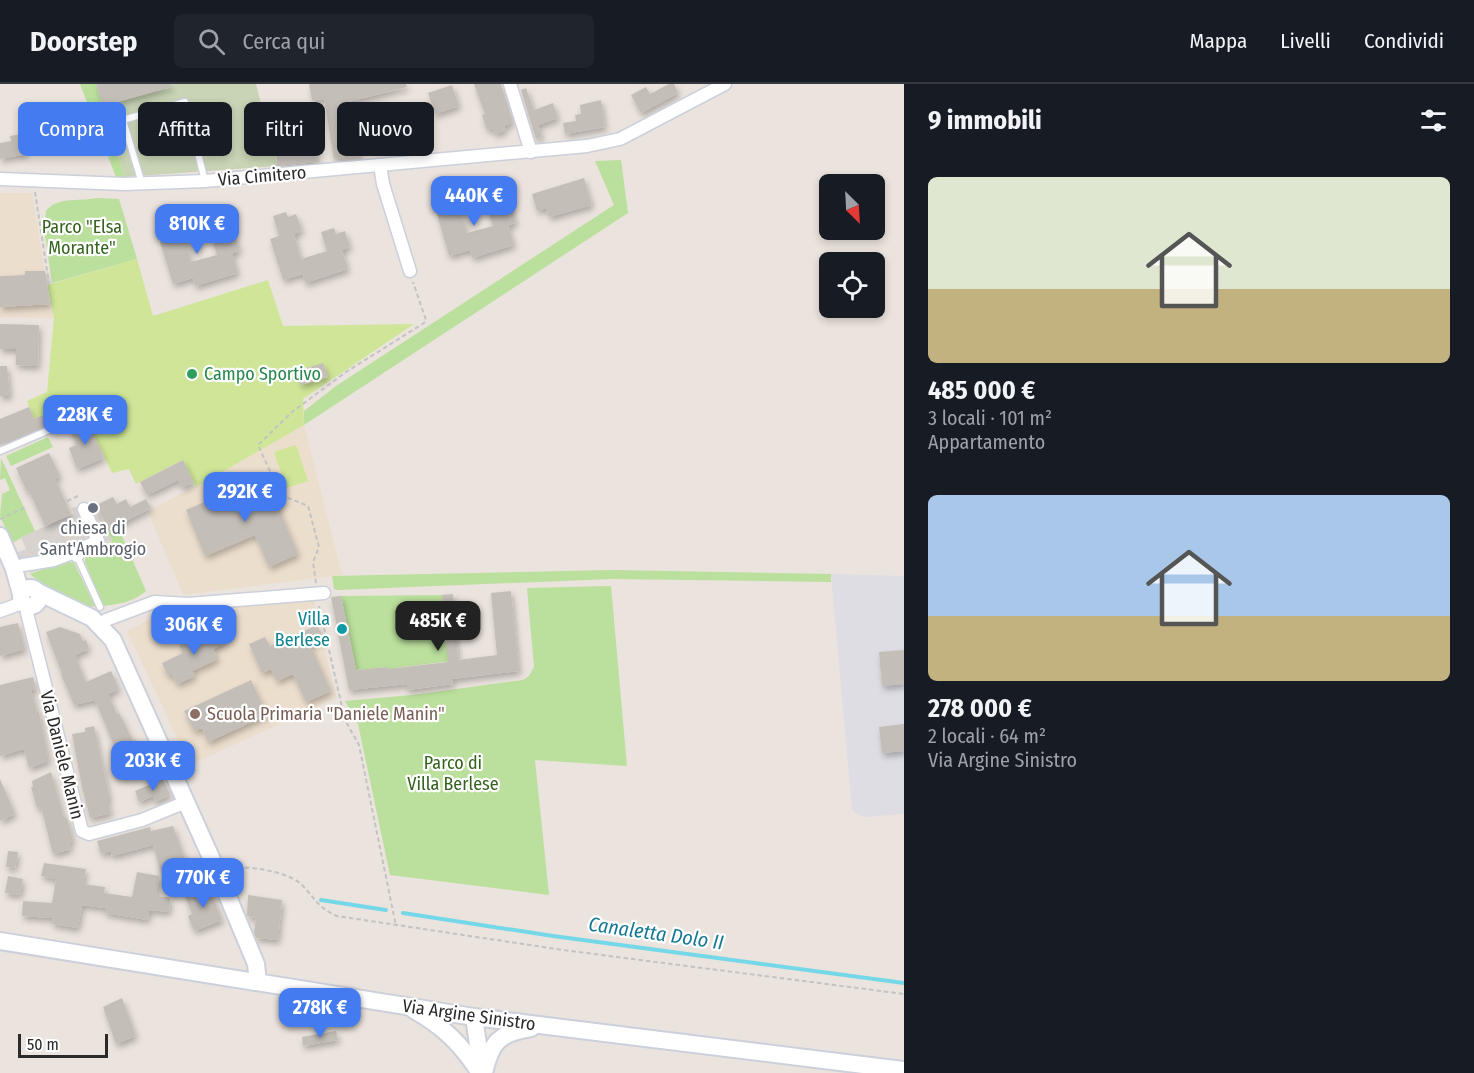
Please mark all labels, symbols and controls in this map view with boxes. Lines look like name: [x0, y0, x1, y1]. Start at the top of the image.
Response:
search box: [174, 14, 594, 68]
text: Doorstep: [30, 25, 138, 58]
icon: search: [195, 25, 228, 58]
text: Cerca qui: [243, 28, 325, 55]
text: Mappa: [1190, 28, 1247, 54]
text: Livelli: [1280, 28, 1331, 54]
text: Condividi: [1364, 28, 1444, 54]
chip: Compra: [18, 102, 126, 156]
chip: Affitta: [138, 102, 232, 156]
chip: Filtri: [244, 102, 325, 156]
chip: Nuovo: [337, 102, 434, 156]
icon: filters: [1417, 104, 1450, 137]
text: 9 immobili: [928, 105, 1042, 136]
street label: Via Cimitero: [217, 161, 307, 191]
north arrow: [819, 174, 885, 240]
map controls: [819, 174, 885, 318]
pin: 440K €: [425, 176, 523, 227]
text: 440K €: [445, 183, 503, 207]
pin: 810K €: [148, 204, 246, 255]
text: 810K €: [169, 211, 225, 235]
park label: Parco "Elsa Morante": [42, 216, 122, 259]
icon: home: [1135, 216, 1243, 324]
button: locate: [819, 252, 885, 318]
place label: Campo Sportivo: [204, 363, 321, 385]
marker: Campo Sportivo: [185, 367, 199, 381]
text: 485 000 €: [928, 375, 1035, 406]
pin: 228K €: [36, 395, 134, 446]
text: 228K €: [57, 402, 113, 426]
text: 3 locali · 101 m²: [928, 406, 1052, 430]
text: Appartamento: [928, 430, 1045, 454]
pin: 292K €: [196, 472, 294, 523]
text: 292K €: [218, 479, 272, 503]
marker: chiesa di Sant'Ambrogio: [86, 501, 100, 515]
place label: chiesa di Sant'Ambrogio: [40, 517, 146, 560]
icon: home: [1135, 534, 1243, 642]
pin: 485K €: [389, 601, 487, 652]
pin: 306K €: [145, 605, 243, 656]
place label: Villa Berlese: [275, 608, 330, 651]
text: 485K €: [409, 608, 467, 632]
text: 306K €: [165, 612, 223, 636]
marker: Villa Berlese: [335, 622, 349, 636]
street label: Via Daniele Manin: [35, 688, 89, 822]
text: 278 000 €: [928, 693, 1032, 724]
place label: Scuola Primaria "Daniele Manin": [207, 703, 445, 725]
marker: Scuola Primaria "Daniele Manin": [188, 707, 202, 721]
text: 2 locali · 64 m²: [928, 724, 1046, 748]
pin: 203K €: [104, 741, 202, 792]
text: 203K €: [125, 748, 181, 772]
text: Via Argine Sinistro: [928, 748, 1077, 772]
park label: Parco di Villa Berlese: [407, 752, 499, 795]
pin: 770K €: [154, 858, 252, 909]
text: 770K €: [176, 865, 230, 889]
water label: Canaletta Dolo II: [587, 912, 725, 954]
pin: 278K €: [271, 988, 369, 1039]
text: 278K €: [293, 995, 347, 1019]
street label: Via Argine Sinistro: [401, 995, 537, 1035]
scale bar: [18, 1031, 108, 1058]
text: 50 m: [27, 1035, 59, 1054]

